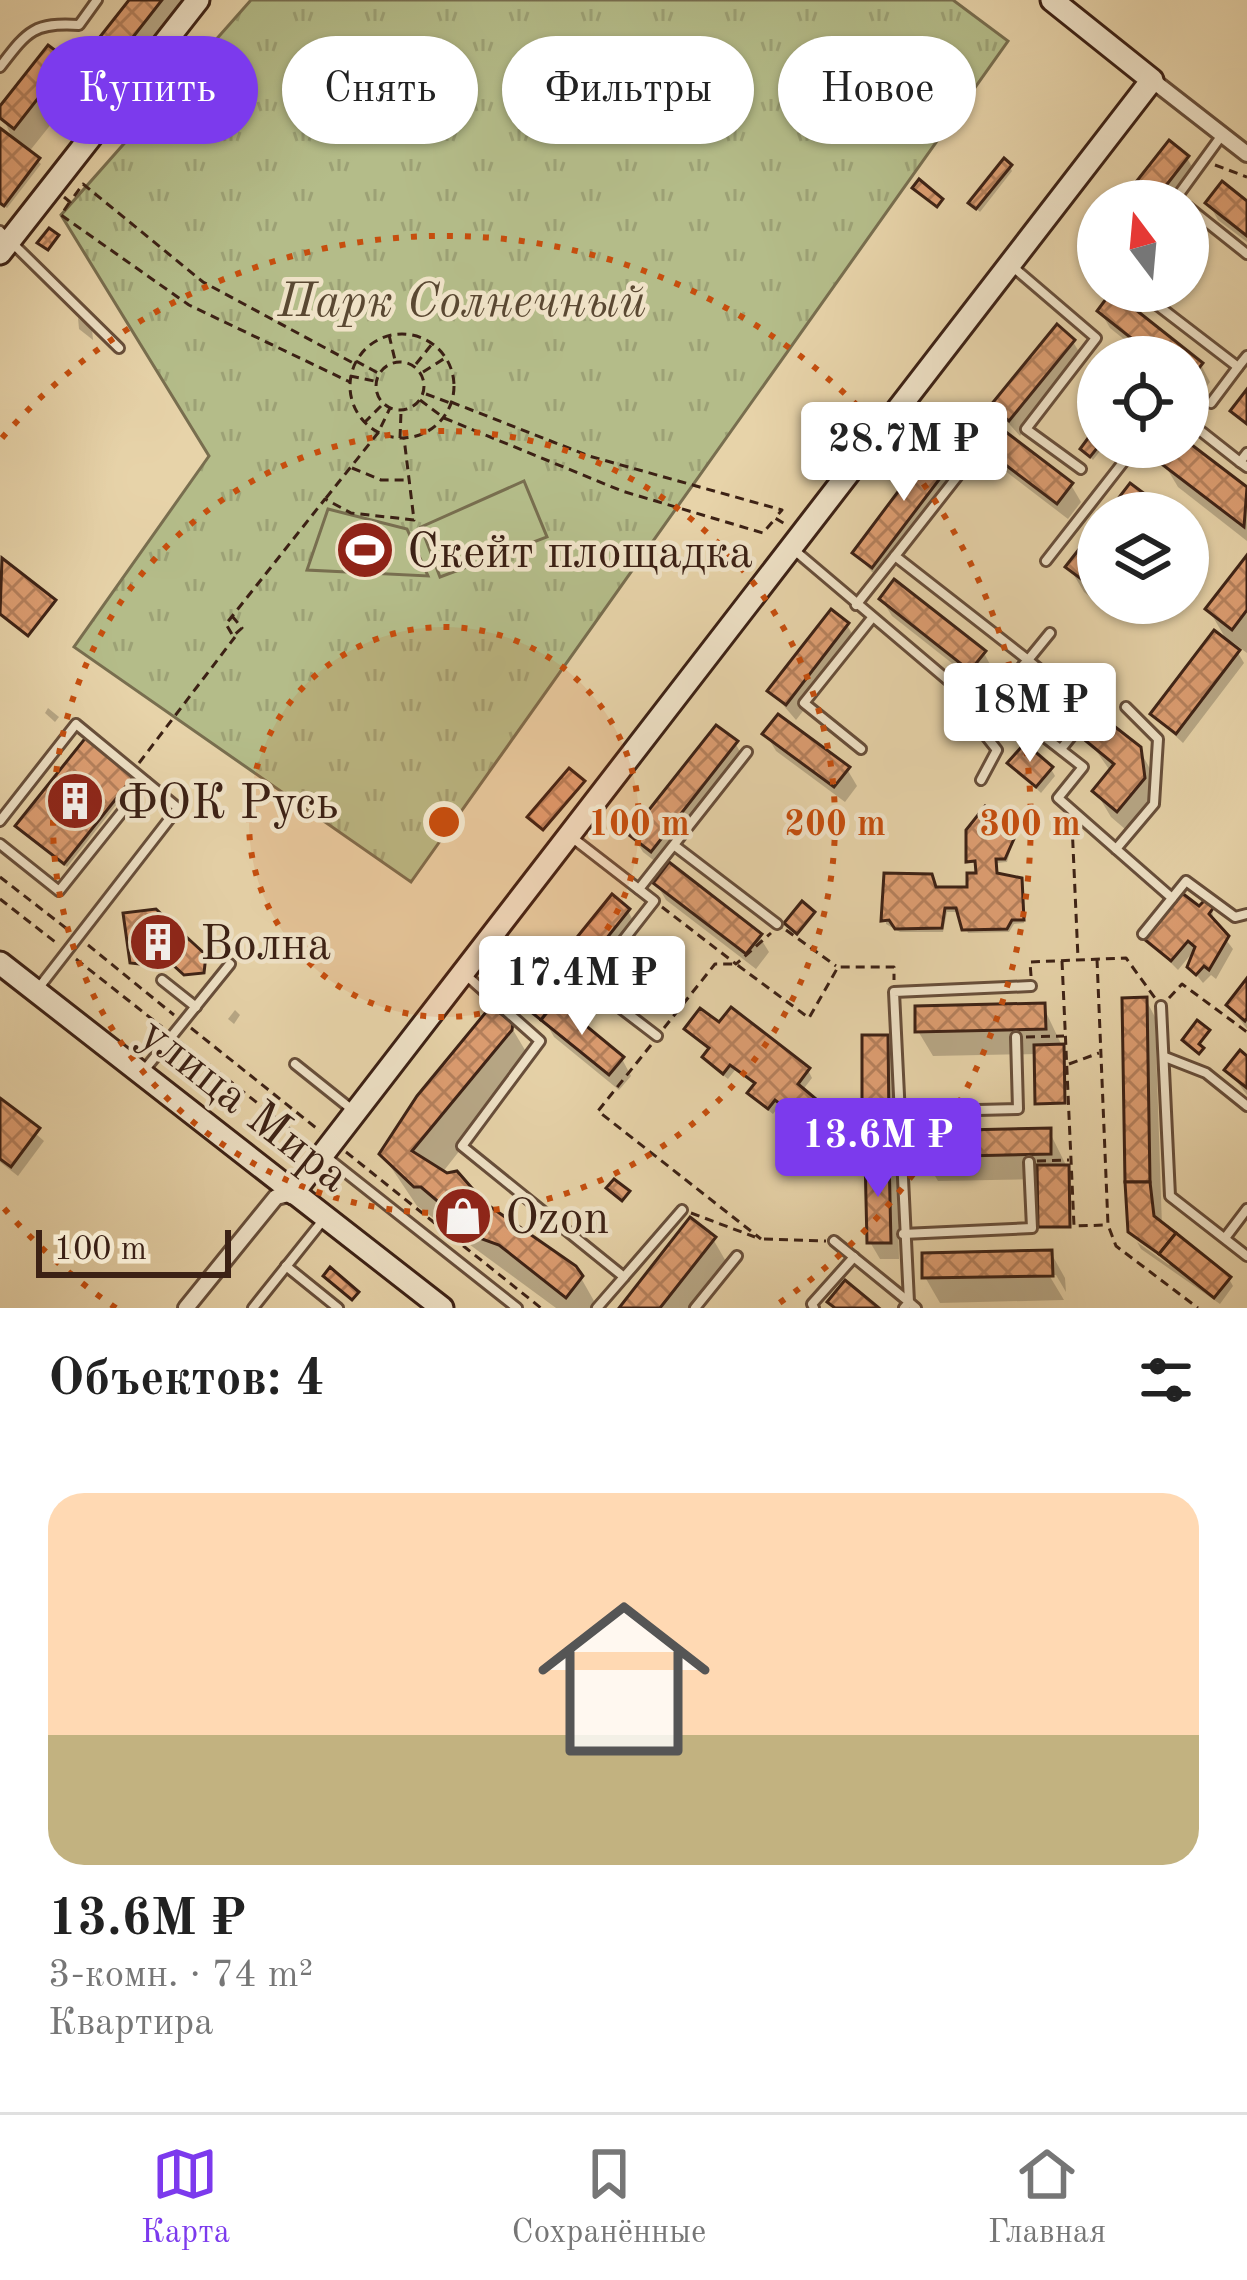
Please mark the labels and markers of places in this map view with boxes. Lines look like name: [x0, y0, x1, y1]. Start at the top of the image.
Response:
pin: 28.7M ₽: [793, 402, 1015, 504]
sports icon: Скейт площадка: [334, 519, 396, 581]
place label: Скейт площадка: [407, 530, 753, 578]
pin: 18M ₽: [946, 663, 1114, 765]
building icon: ФОК Русь: [44, 770, 106, 832]
place label: ФОК Русь: [117, 781, 338, 829]
centre of rings: [423, 801, 465, 843]
building icon: Волна: [127, 911, 189, 973]
place label: Волна: [200, 922, 331, 970]
pin: 17.4M ₽: [471, 936, 693, 1038]
pin: 13.6M ₽: [767, 1098, 989, 1200]
shop icon: Ozon: [432, 1185, 494, 1247]
place label: Ozon: [505, 1196, 609, 1244]

